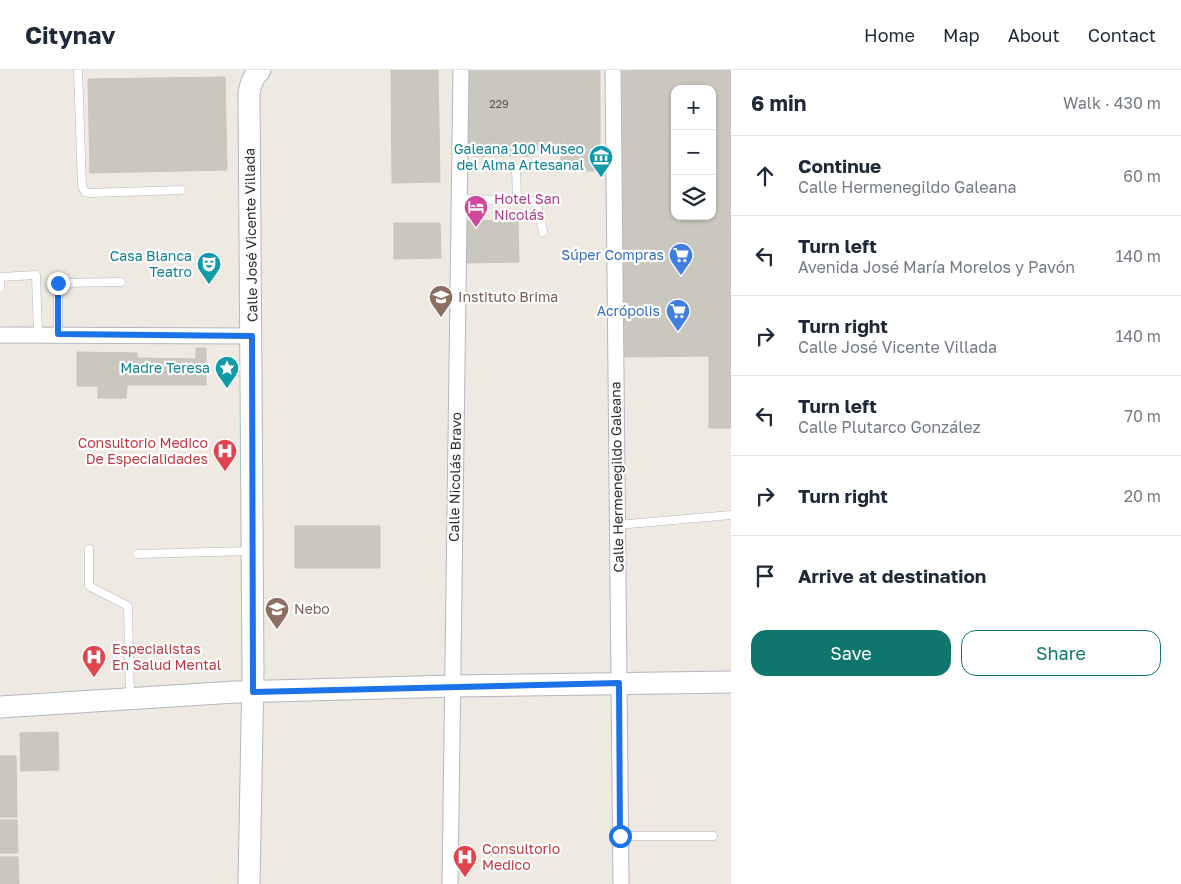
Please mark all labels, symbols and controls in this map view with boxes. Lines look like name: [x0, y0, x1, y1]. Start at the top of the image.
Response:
text: Citynav: [25, 20, 115, 49]
text: Home: [864, 24, 915, 46]
text: Map: [943, 24, 980, 46]
text: About: [1008, 24, 1060, 46]
text: Contact: [1088, 24, 1156, 46]
map controls: [671, 85, 716, 220]
button: +: [671, 85, 716, 130]
text: 6 min: [751, 90, 806, 116]
text: Walk · 430 m: [1063, 93, 1161, 113]
house number: 229: [489, 97, 509, 110]
button: −: [671, 130, 716, 175]
place label: Galeana 100 Museo del Alma Artesanal: [454, 140, 584, 173]
museum icon: Galeana 100 Museo del Alma Artesanal: [588, 144, 614, 178]
street label: Calle José Vicente Villada: [240, 148, 261, 322]
text: Continue: [798, 154, 881, 177]
icon: ahead: [751, 162, 779, 190]
text: 60 m: [1123, 166, 1161, 186]
button: layers: [671, 175, 716, 220]
text: Calle Hermenegildo Galeana: [798, 177, 1017, 197]
place label: Hotel San Nicolás: [494, 190, 560, 223]
hotel icon: Hotel San Nicolás: [463, 194, 489, 228]
text: Turn left: [798, 234, 877, 257]
supermarket icon: Súper Compras: [668, 242, 694, 276]
icon: left: [751, 242, 779, 270]
place label: Súper Compras: [561, 246, 664, 263]
text: 140 m: [1115, 246, 1161, 266]
place label: Casa Blanca Teatro: [110, 247, 192, 280]
theatre icon: Casa Blanca Teatro: [196, 251, 222, 285]
text: Avenida José María Morelos y Pavón: [798, 257, 1075, 277]
route end: [47, 272, 70, 295]
school or university icon: Instituto Brima: [428, 284, 454, 318]
place label: Instituto Brima: [458, 288, 558, 305]
supermarket icon: Acrópolis: [665, 298, 691, 332]
place label: Acrópolis: [597, 302, 660, 319]
text: Turn right: [798, 314, 888, 337]
icon: right: [751, 322, 779, 350]
text: 140 m: [1115, 326, 1161, 346]
text: Calle José Vicente Villada: [798, 337, 997, 357]
place icon: Madre Teresa: [214, 355, 240, 389]
place label: Madre Teresa: [120, 359, 210, 376]
street label: Calle Hermenegildo Galeana: [606, 381, 627, 573]
text: Turn left: [798, 394, 877, 417]
icon: left: [751, 402, 779, 430]
text: 70 m: [1124, 406, 1161, 426]
street label: Calle Nicolás Bravo: [445, 412, 464, 542]
text: Calle Plutarco González: [798, 417, 981, 437]
place label: Consultorio Medico De Especialidades: [78, 434, 208, 467]
hospital icon: Consultorio Medico De Especialidades: [212, 438, 238, 472]
icon: right: [751, 482, 779, 510]
text: Turn right: [798, 484, 888, 507]
text: 20 m: [1124, 486, 1161, 506]
icon: arrive: [751, 562, 779, 590]
text: Arrive at destination: [798, 564, 986, 587]
school or university icon: Nebo: [264, 596, 290, 630]
place label: Nebo: [294, 600, 330, 617]
button: Save: [751, 630, 951, 676]
button: Share: [961, 630, 1161, 676]
place label: Especialistas En Salud Mental: [112, 640, 221, 673]
hospital icon: Especialistas En Salud Mental: [81, 644, 107, 678]
route start: [609, 825, 632, 848]
place label: Consultorio Medico: [482, 840, 560, 873]
hospital icon: Consultorio Medico: [452, 844, 478, 878]

